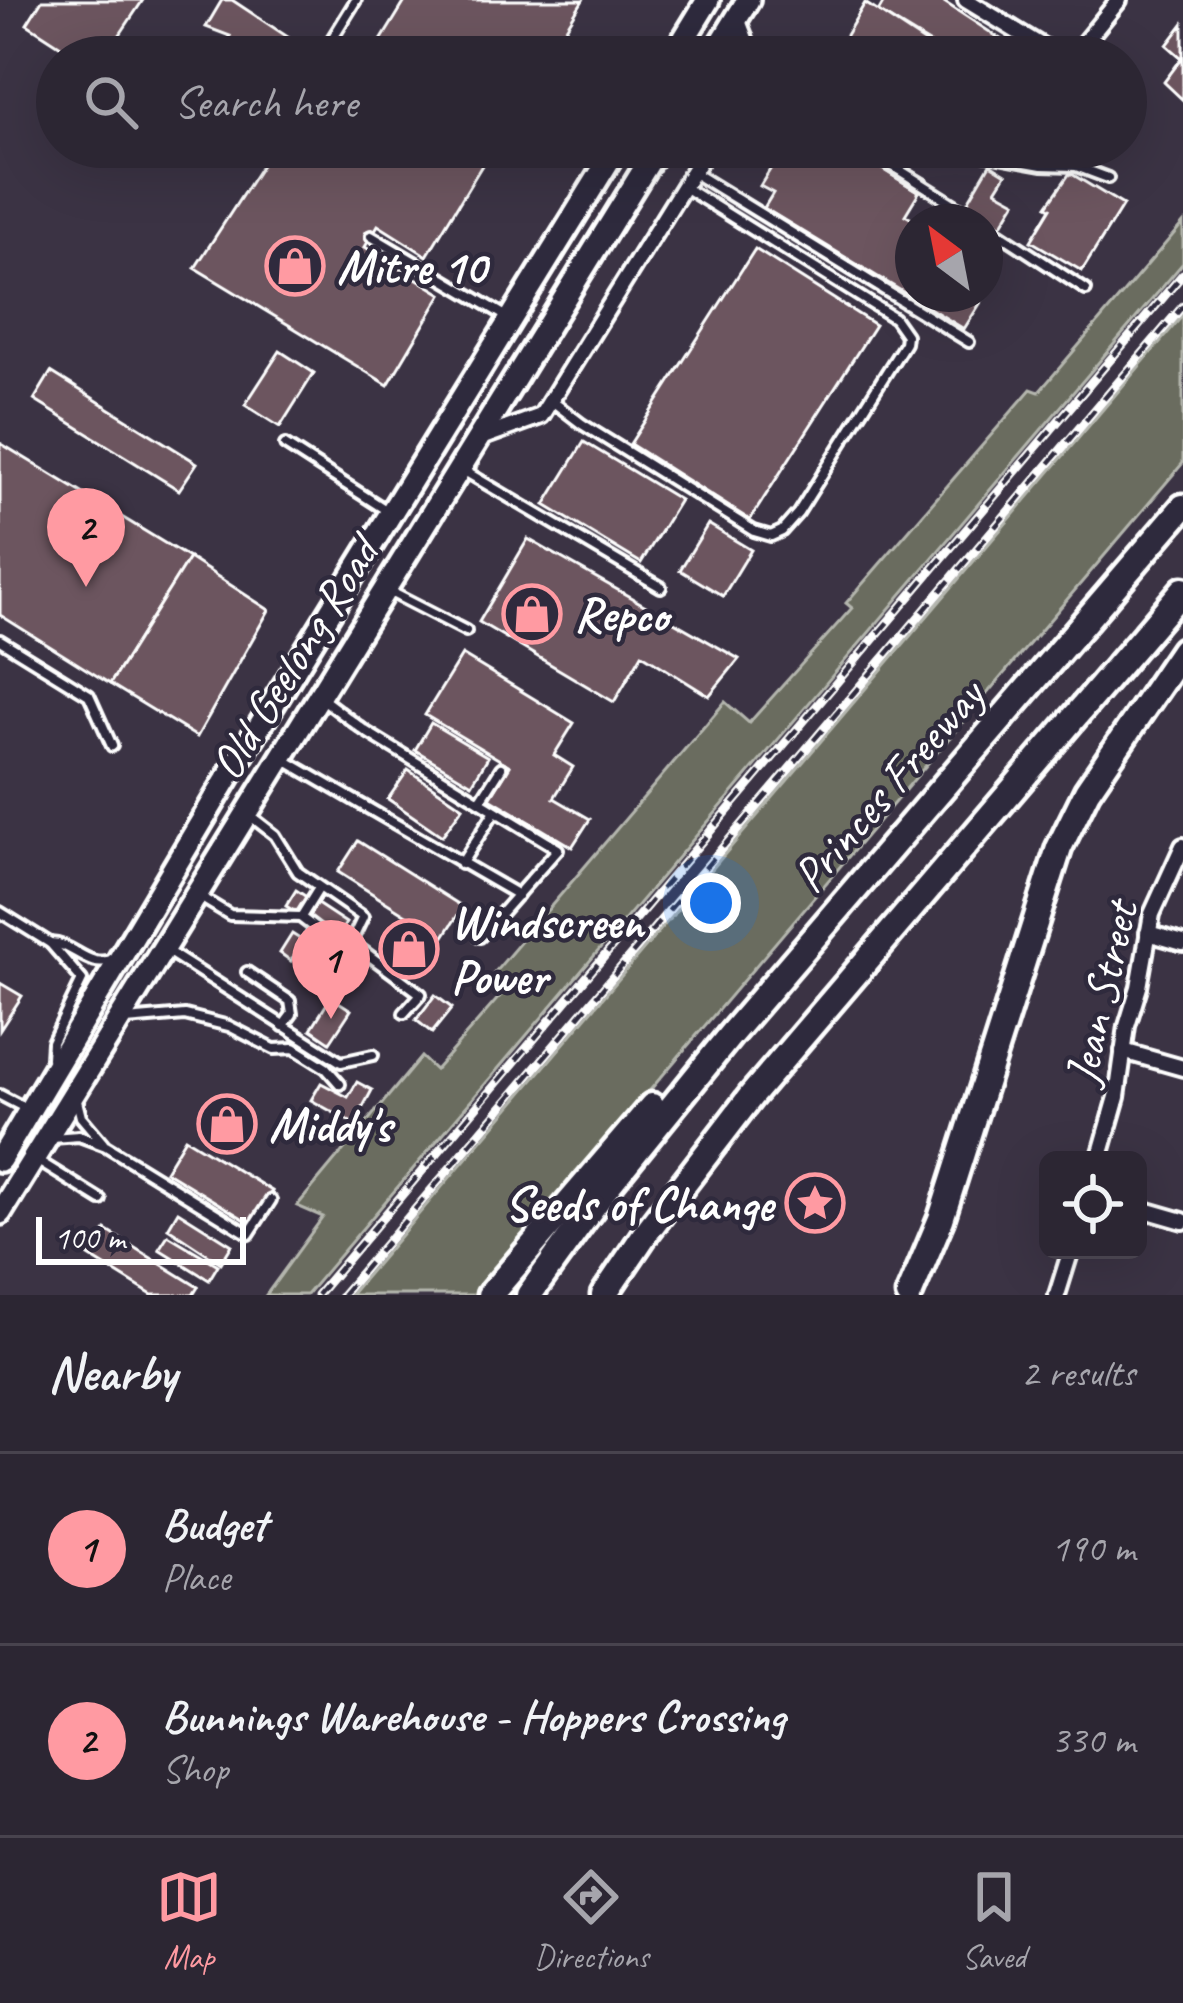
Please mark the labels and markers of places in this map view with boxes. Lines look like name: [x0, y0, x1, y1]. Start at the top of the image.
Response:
shop icon: Mitre 10: [264, 235, 326, 297]
place label: Mitre 10: [337, 237, 490, 297]
pin: 2: [47, 488, 125, 587]
shop icon: Repco: [501, 583, 563, 645]
place label: Repco: [574, 585, 673, 645]
place label: Windscreen Power: [451, 892, 646, 1007]
shop icon: Windscreen Power: [378, 918, 440, 980]
pin: 1: [292, 920, 370, 1019]
shop icon: Middy's: [196, 1093, 258, 1155]
place label: Middy's: [269, 1095, 395, 1155]
place icon: Seeds of Change: [784, 1172, 846, 1234]
place label: Seeds of Change: [504, 1174, 777, 1234]

